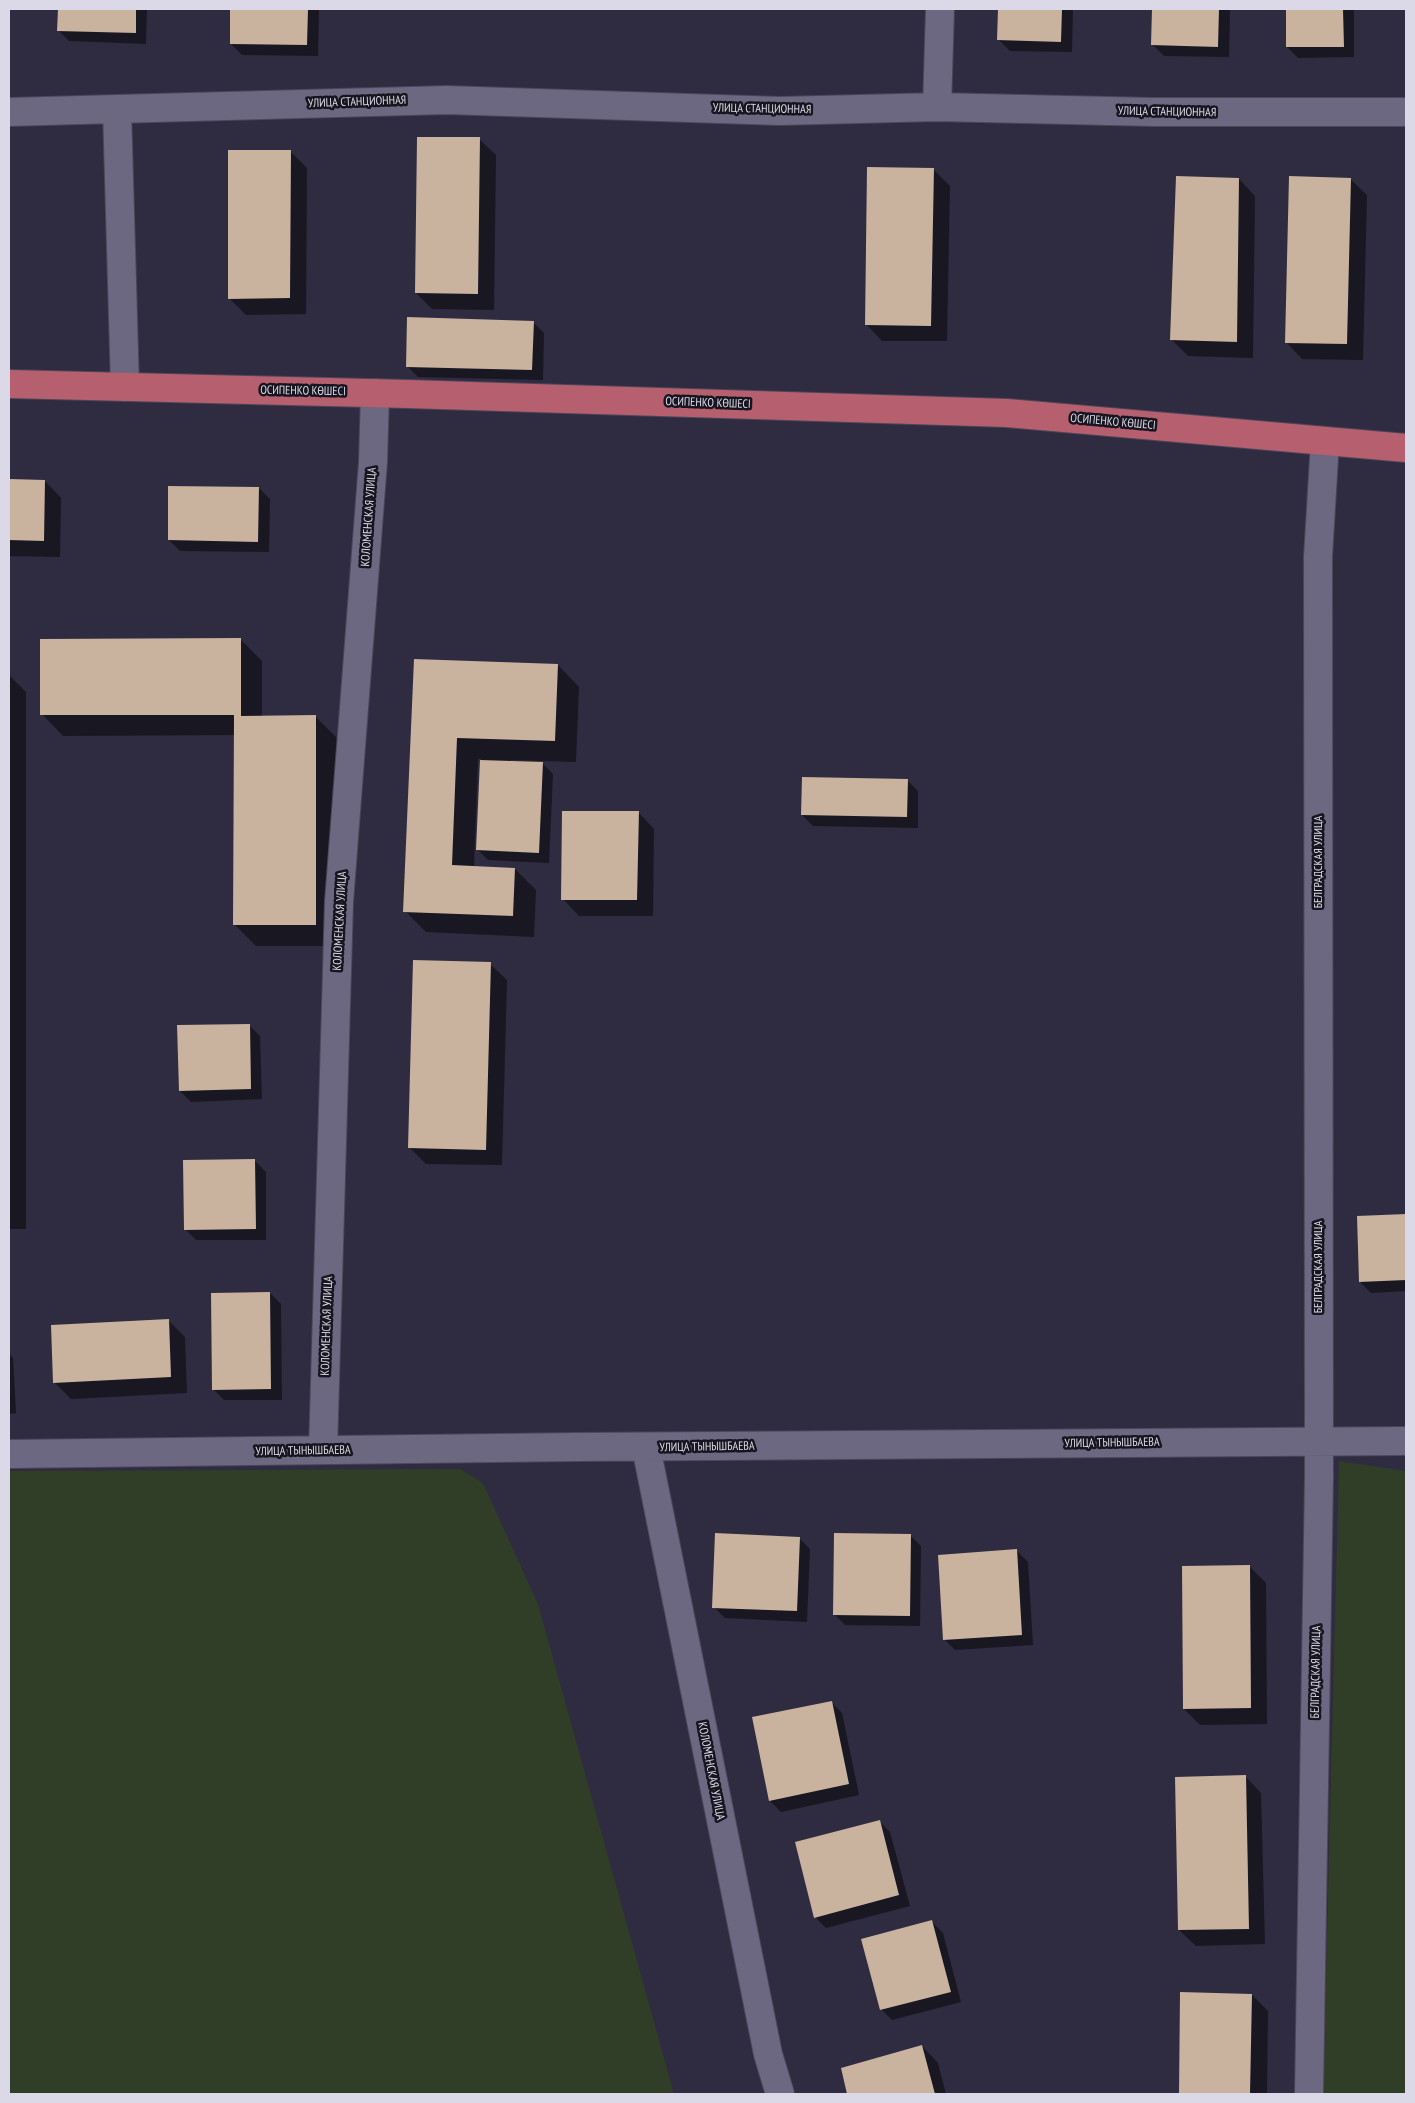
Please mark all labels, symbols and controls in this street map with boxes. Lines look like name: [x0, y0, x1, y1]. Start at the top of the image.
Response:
street label: УЛИЦА СТАНЦИОННАЯ: [308, 93, 406, 111]
street label: УЛИЦА СТАНЦИОННАЯ: [713, 101, 811, 117]
street label: УЛИЦА СТАНЦИОННАЯ: [1118, 104, 1216, 120]
street label: ОСИПЕНКО КӨШЕСІ: [260, 383, 346, 399]
street label: ОСИПЕНКО КӨШЕСІ: [665, 394, 751, 412]
street label: ОСИПЕНКО КӨШЕСІ: [1070, 411, 1156, 433]
street label: КОЛОМЕНСКАЯ УЛИЦА: [358, 467, 380, 567]
street label: БЕЛГРАДСКАЯ УЛИЦА: [1312, 816, 1326, 908]
street label: КОЛОМЕНСКАЯ УЛИЦА: [330, 871, 350, 971]
street label: БЕЛГРАДСКАЯ УЛИЦА: [1312, 1221, 1326, 1313]
street label: КОЛОМЕНСКАЯ УЛИЦА: [318, 1276, 336, 1376]
street label: УЛИЦА ТЫНЫШБАЕВА: [1064, 1435, 1160, 1451]
street label: УЛИЦА ТЫНЫШБАЕВА: [659, 1439, 755, 1455]
street label: УЛИЦА ТЫНЫШБАЕВА: [255, 1443, 351, 1459]
street label: БЕЛГРАДСКАЯ УЛИЦА: [1308, 1626, 1324, 1718]
street label: КОЛОМЕНСКАЯ УЛИЦА: [694, 1721, 728, 1821]

